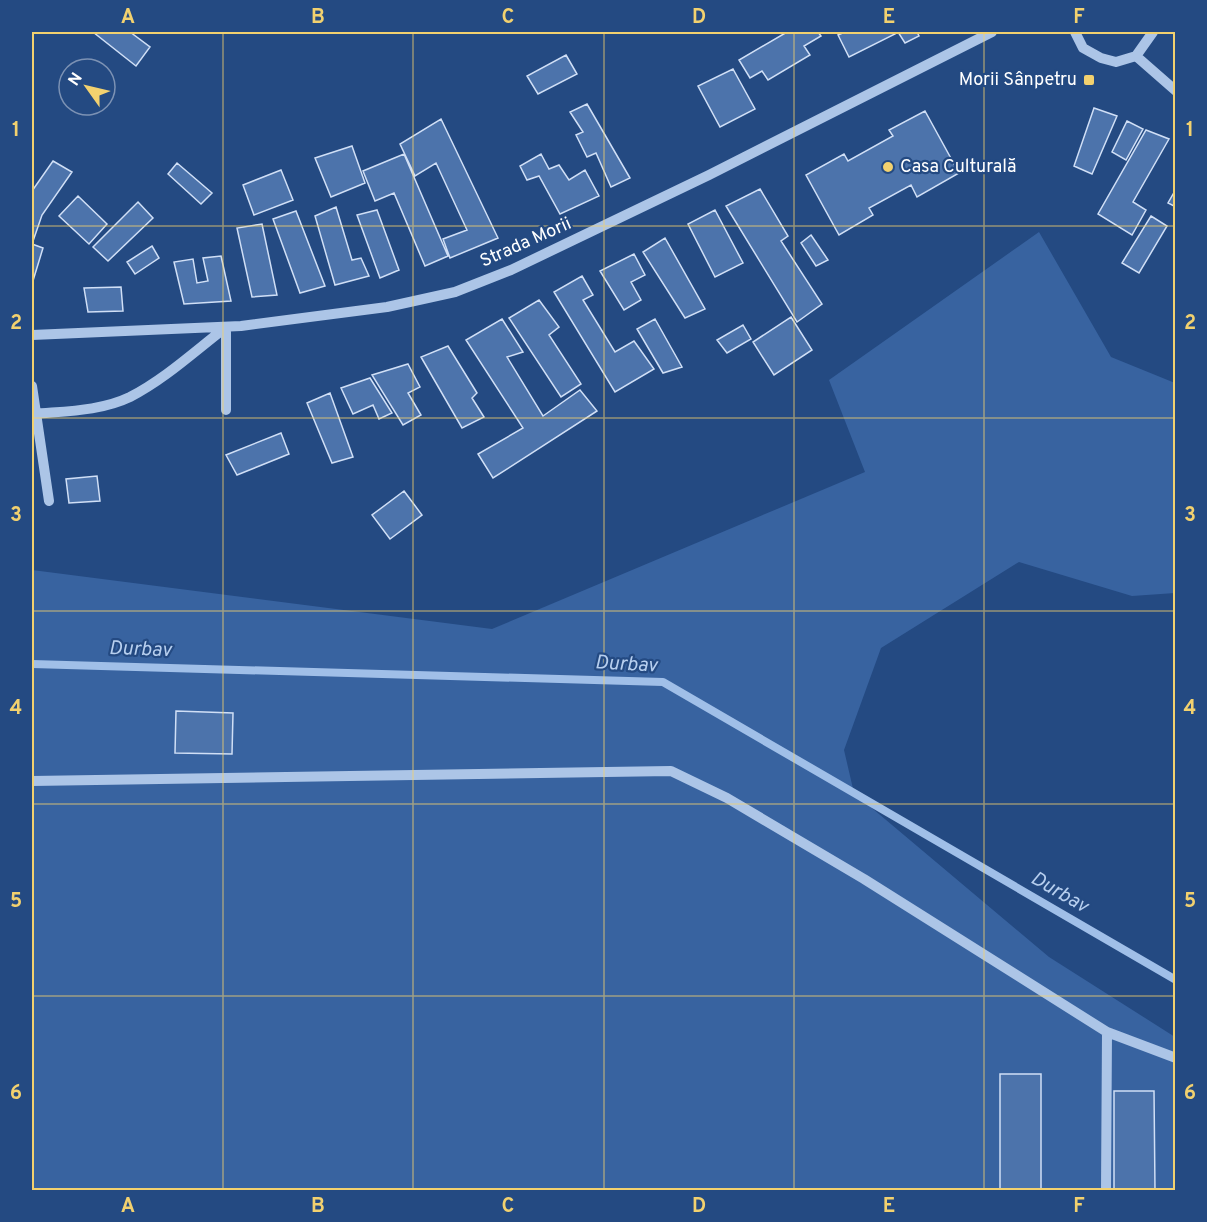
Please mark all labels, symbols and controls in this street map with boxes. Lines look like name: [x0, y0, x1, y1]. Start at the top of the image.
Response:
text: A: [121, 5, 135, 31]
text: B: [311, 5, 325, 31]
text: C: [502, 5, 514, 31]
text: D: [692, 5, 706, 31]
text: E: [883, 5, 895, 31]
text: F: [1073, 5, 1085, 31]
north arrow: [57, 57, 117, 117]
text: N: [65, 69, 88, 90]
place label: Morii Sânpetru: [959, 69, 1077, 92]
marker: Morii Sânpetru: [1082, 73, 1096, 87]
text: 1: [12, 118, 20, 144]
text: 1: [1186, 118, 1194, 144]
place label: Casa Culturală: [900, 156, 1016, 179]
marker: Casa Culturală: [881, 160, 895, 174]
street label: Strada Morii: [477, 213, 575, 273]
text: 2: [10, 311, 22, 337]
text: 2: [1184, 311, 1196, 337]
text: 3: [10, 503, 22, 529]
text: 3: [1184, 503, 1196, 529]
water label: Durbav: [108, 636, 174, 664]
water label: Durbav: [594, 650, 660, 680]
text: 4: [10, 696, 22, 722]
text: 4: [1184, 696, 1196, 722]
water label: Durbav: [1025, 866, 1094, 921]
text: 5: [10, 889, 22, 915]
text: 5: [1184, 889, 1196, 915]
text: 6: [10, 1081, 22, 1107]
text: 6: [1184, 1081, 1196, 1107]
text: A: [121, 1194, 135, 1220]
text: B: [311, 1194, 325, 1220]
text: C: [502, 1194, 514, 1220]
text: D: [692, 1194, 706, 1220]
text: E: [883, 1194, 895, 1220]
text: F: [1073, 1194, 1085, 1220]

